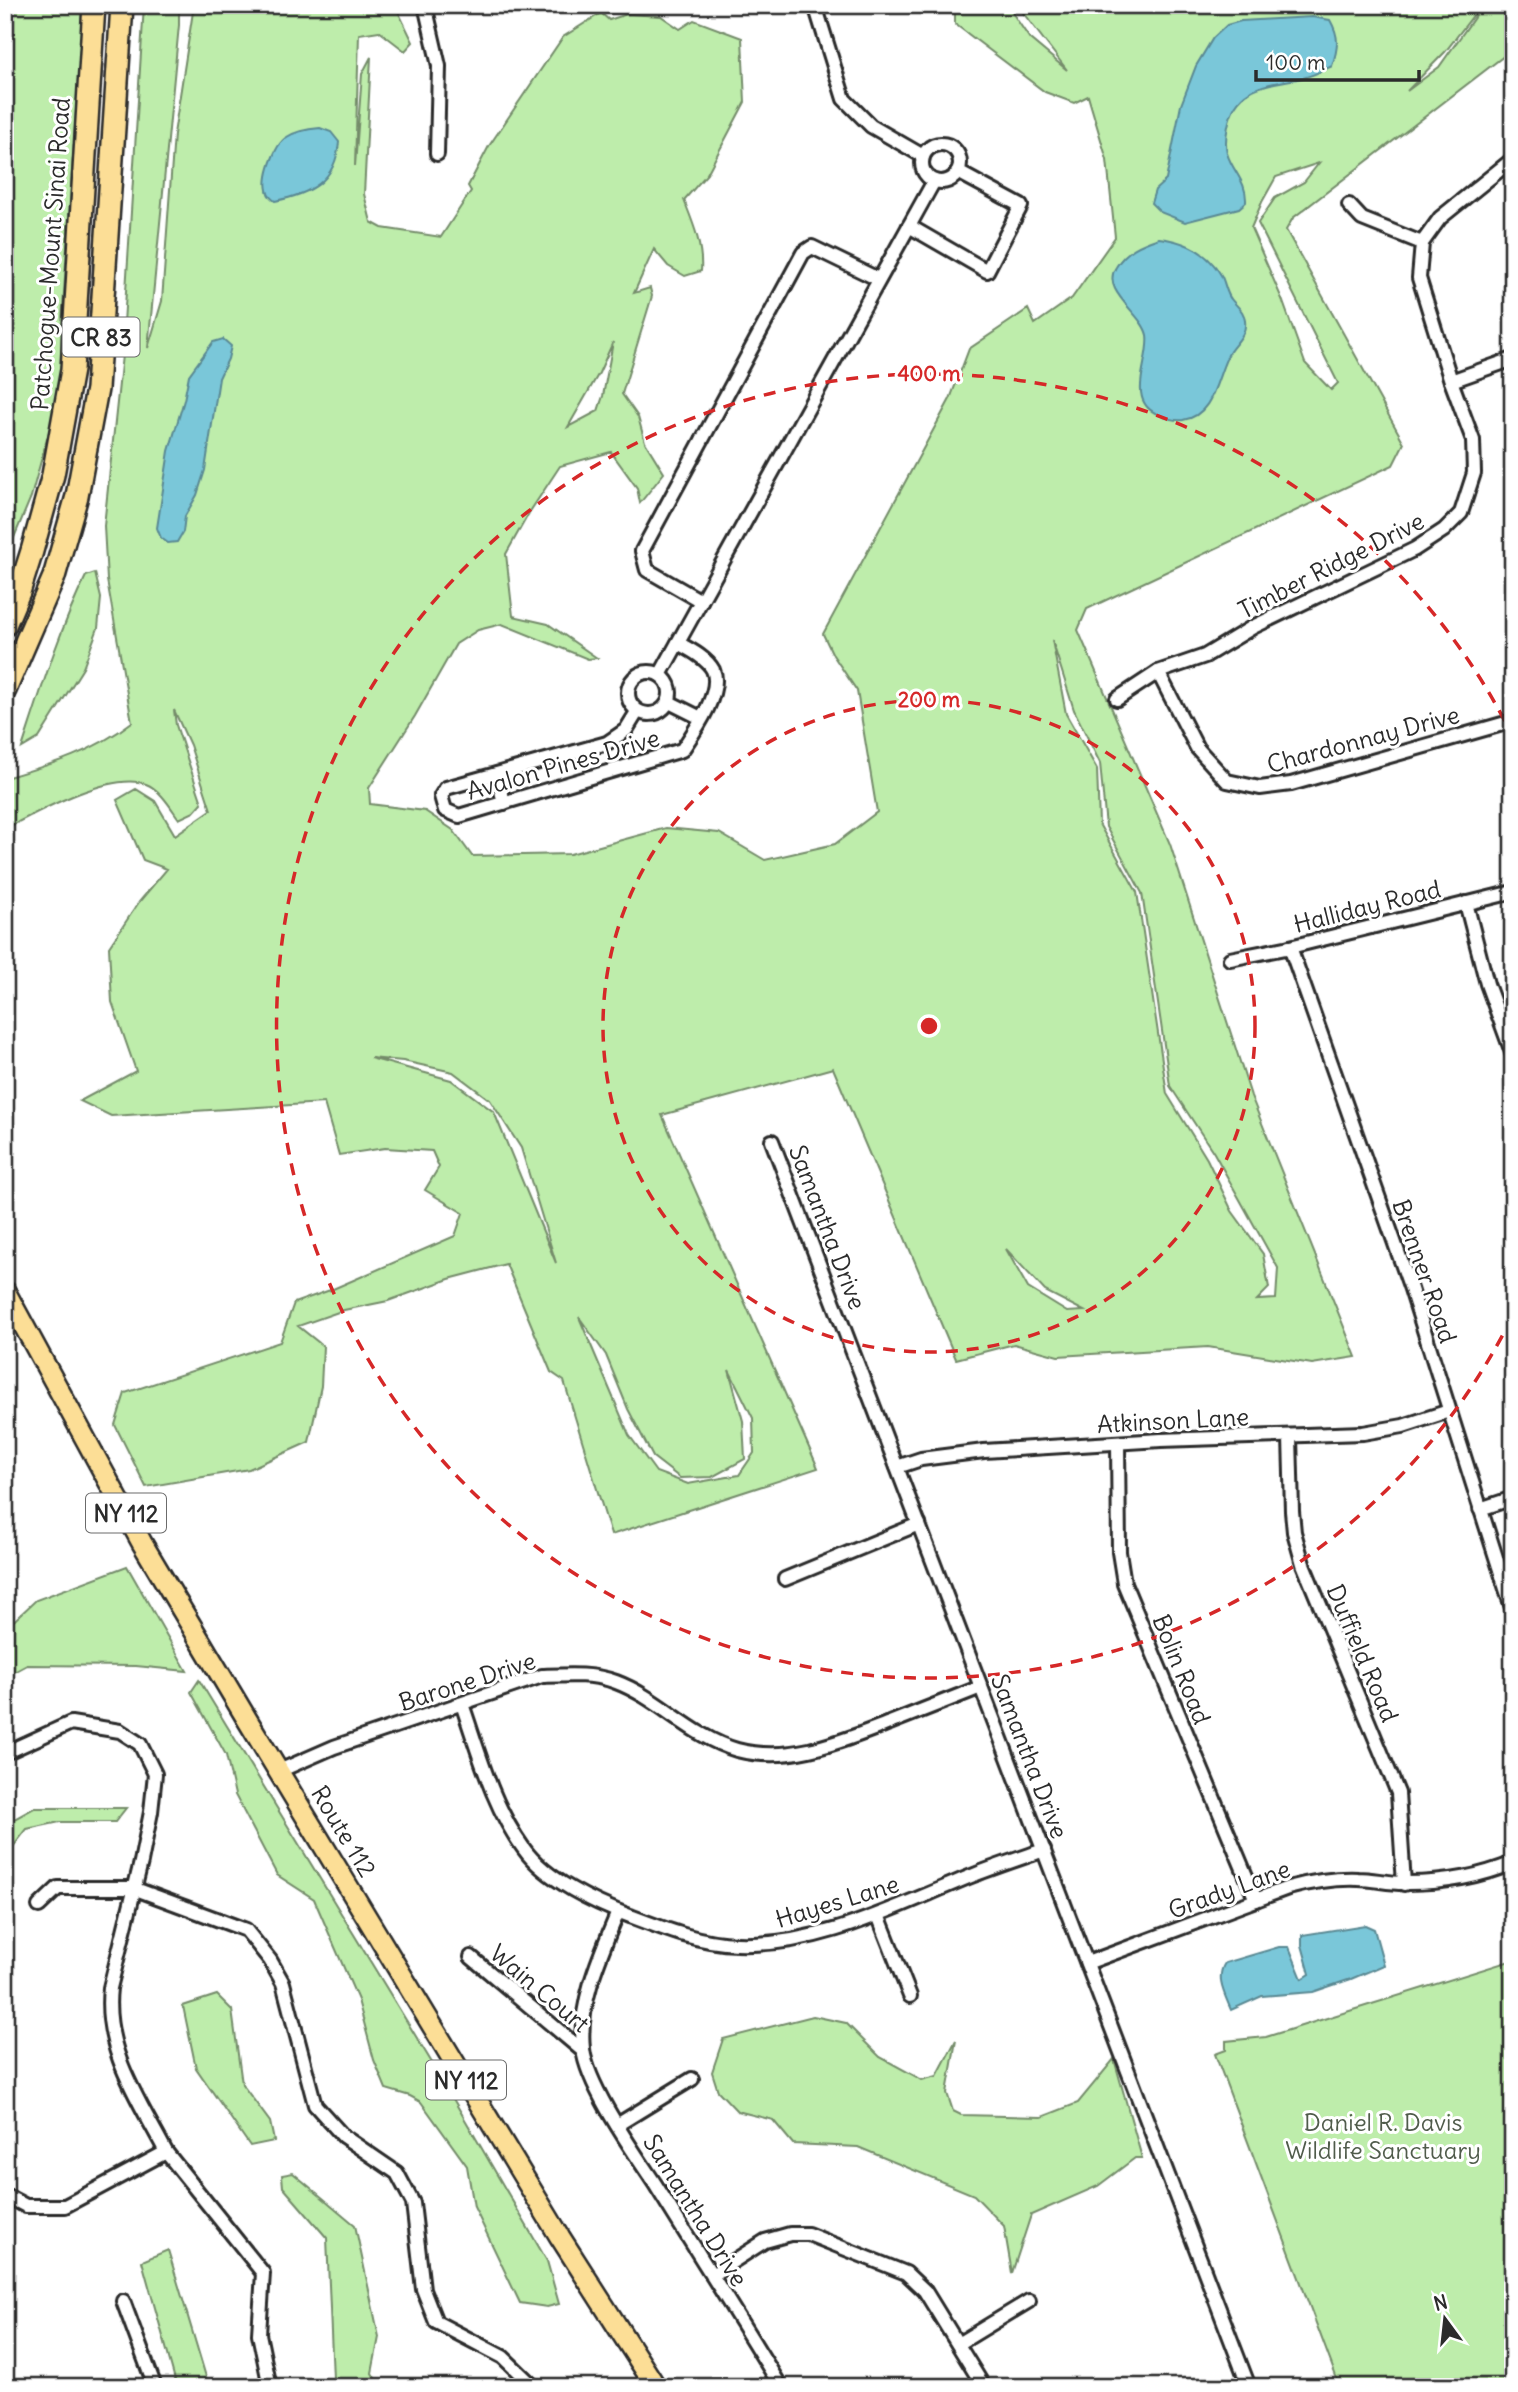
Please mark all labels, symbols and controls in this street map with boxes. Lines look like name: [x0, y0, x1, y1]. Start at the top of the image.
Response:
scale bar: [1256, 38, 1418, 82]
text: 100 m: [1266, 49, 1325, 76]
street label: Patchogue-Mount Sinai Road: [24, 97, 76, 411]
road number: CR 83: [62, 318, 140, 356]
text: 400 m: [897, 360, 961, 387]
street label: Timber Ridge Drive: [1233, 505, 1429, 625]
text: 200 m: [898, 686, 961, 713]
street label: Chardonnay Drive: [1264, 699, 1462, 779]
street label: Avalon Pines Drive: [463, 722, 663, 806]
street label: Halliday Road: [1290, 873, 1444, 939]
centre of rings: [917, 1014, 941, 1038]
street label: Samantha Drive: [783, 1141, 873, 1313]
street label: Brenner Road: [1386, 1195, 1464, 1347]
street label: Atkinson Lane: [1096, 1401, 1250, 1439]
road number: NY 112: [86, 1494, 166, 1532]
street label: Duffield Road: [1321, 1580, 1405, 1726]
street label: Bolin Road: [1146, 1610, 1218, 1728]
street label: Barone Drive: [395, 1645, 539, 1717]
street label: Samantha Drive: [985, 1670, 1075, 1842]
street label: Route 112: [305, 1780, 383, 1882]
street label: Grady Lane: [1164, 1853, 1294, 1925]
street label: Hayes Lane: [772, 1868, 902, 1934]
street label: Wain Court: [484, 1938, 596, 2038]
road number: NY 112: [426, 2060, 506, 2100]
park label: Daniel R. Davis Wildlife Sanctuary: [1285, 2107, 1481, 2165]
street label: Samantha Drive: [637, 2128, 755, 2292]
north arrow: [1410, 2284, 1480, 2354]
text: N: [1431, 2289, 1450, 2316]

